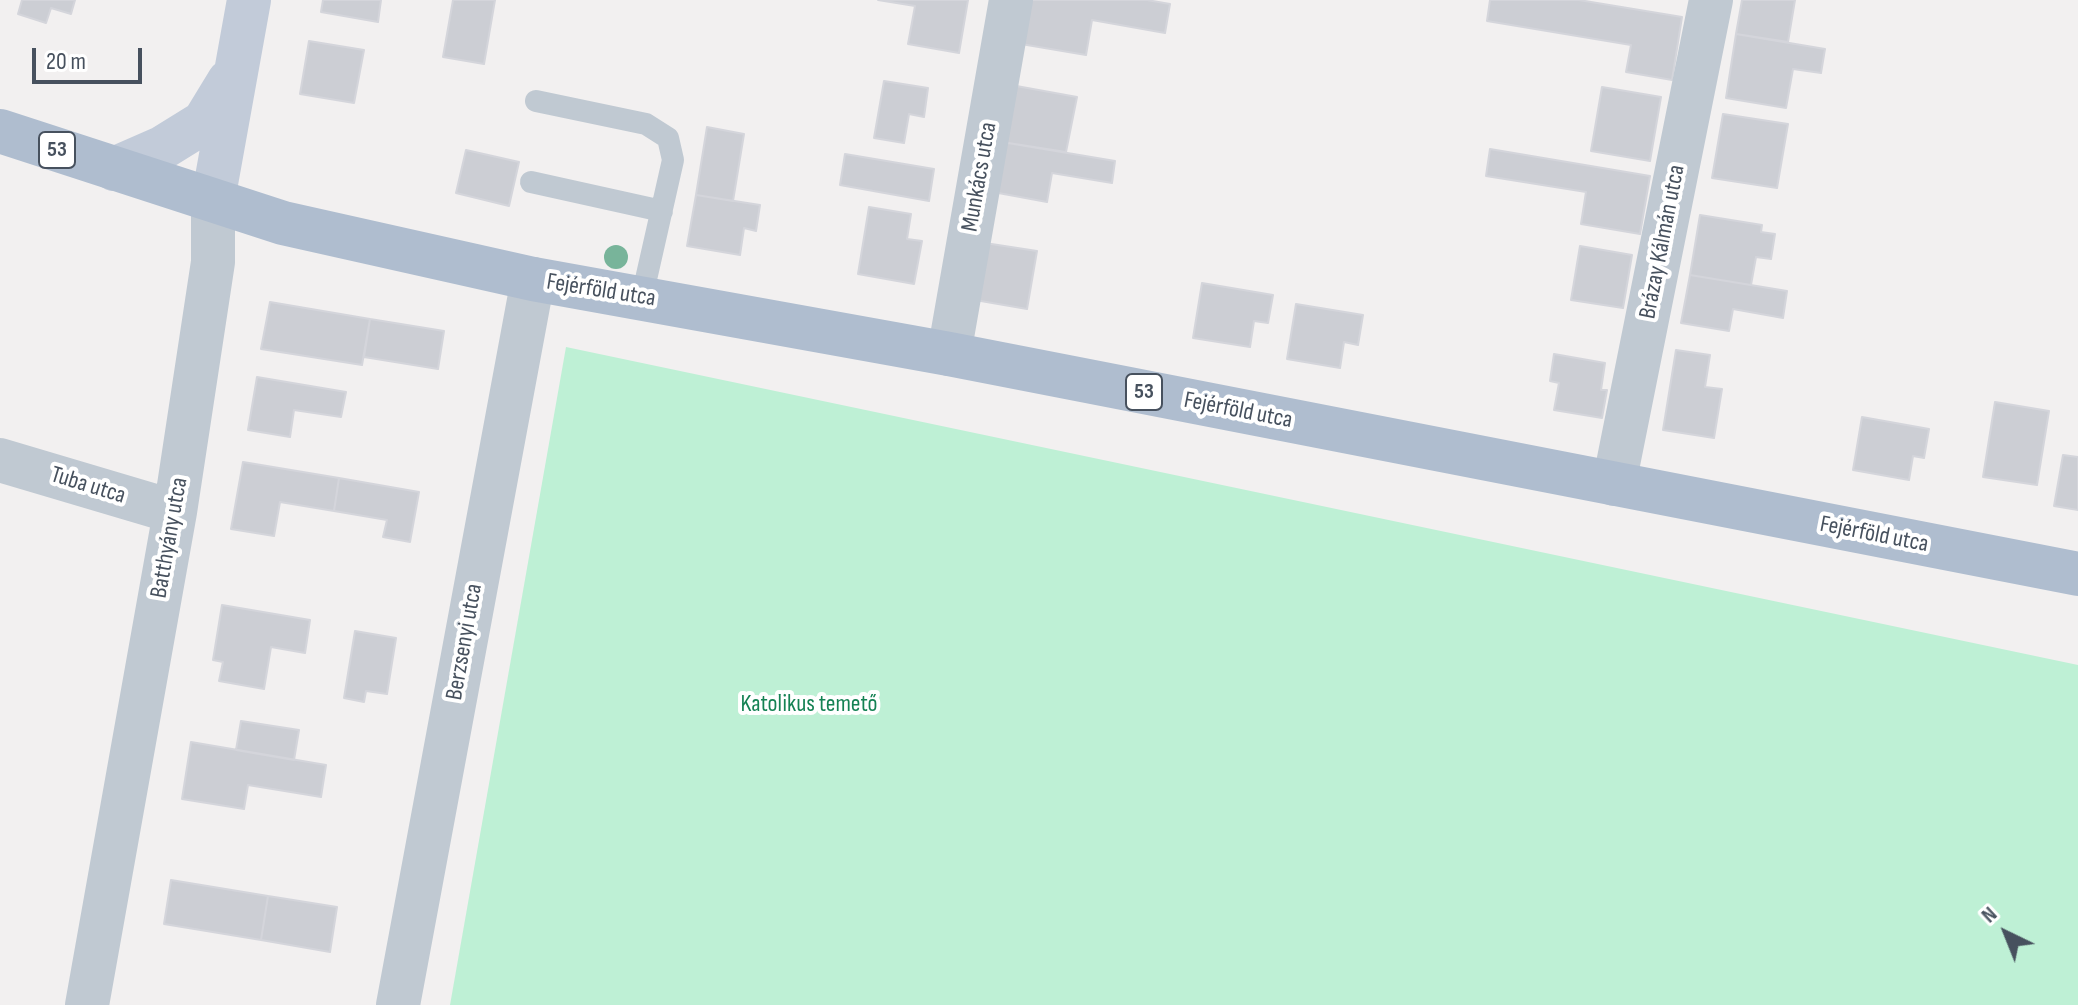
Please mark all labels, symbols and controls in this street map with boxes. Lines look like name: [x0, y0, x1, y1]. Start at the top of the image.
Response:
scale bar: [36, 32, 146, 82]
text: 20 m: [46, 47, 86, 76]
street label: Munkács utca: [956, 120, 1004, 234]
road number: 53: [39, 132, 75, 168]
street label: Brázay Kálmán utca: [1634, 163, 1692, 321]
street label: Fejérföld utca: [544, 268, 658, 314]
road number: 53: [1126, 374, 1162, 410]
street label: Fejérföld utca: [1181, 386, 1295, 436]
street label: Tuba utca: [47, 461, 129, 511]
street label: Batthyány utca: [145, 475, 195, 601]
street label: Fejérföld utca: [1817, 510, 1931, 560]
street label: Berzsenyi utca: [441, 582, 489, 702]
park label: Katolikus temető: [741, 691, 877, 719]
north arrow: [1966, 893, 2046, 973]
text: N: [1976, 901, 2003, 929]

